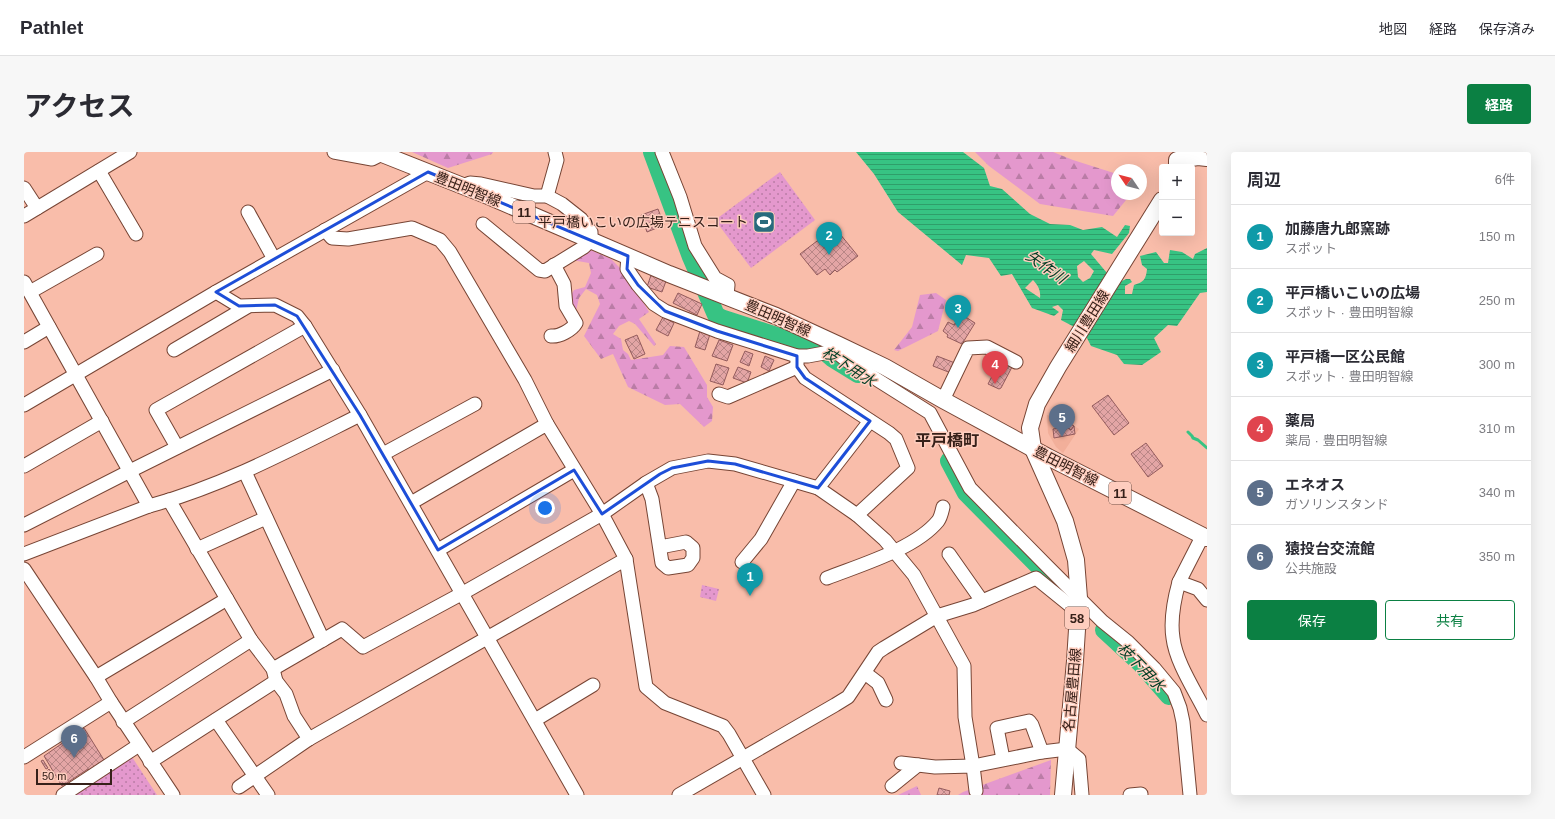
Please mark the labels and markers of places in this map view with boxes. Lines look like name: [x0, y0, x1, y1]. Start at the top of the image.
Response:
sports icon: 平戸橋いこいの広場テニスコート: [751, 209, 777, 235]
place label: 平戸橋いこいの広場テニスコート: [538, 214, 748, 230]
pin: 2: [816, 222, 842, 255]
pin: 3: [945, 295, 971, 328]
pin: 4: [982, 351, 1008, 384]
pin: 5: [1049, 404, 1075, 437]
pin: 1: [737, 563, 763, 596]
pin: 6: [61, 725, 87, 758]

